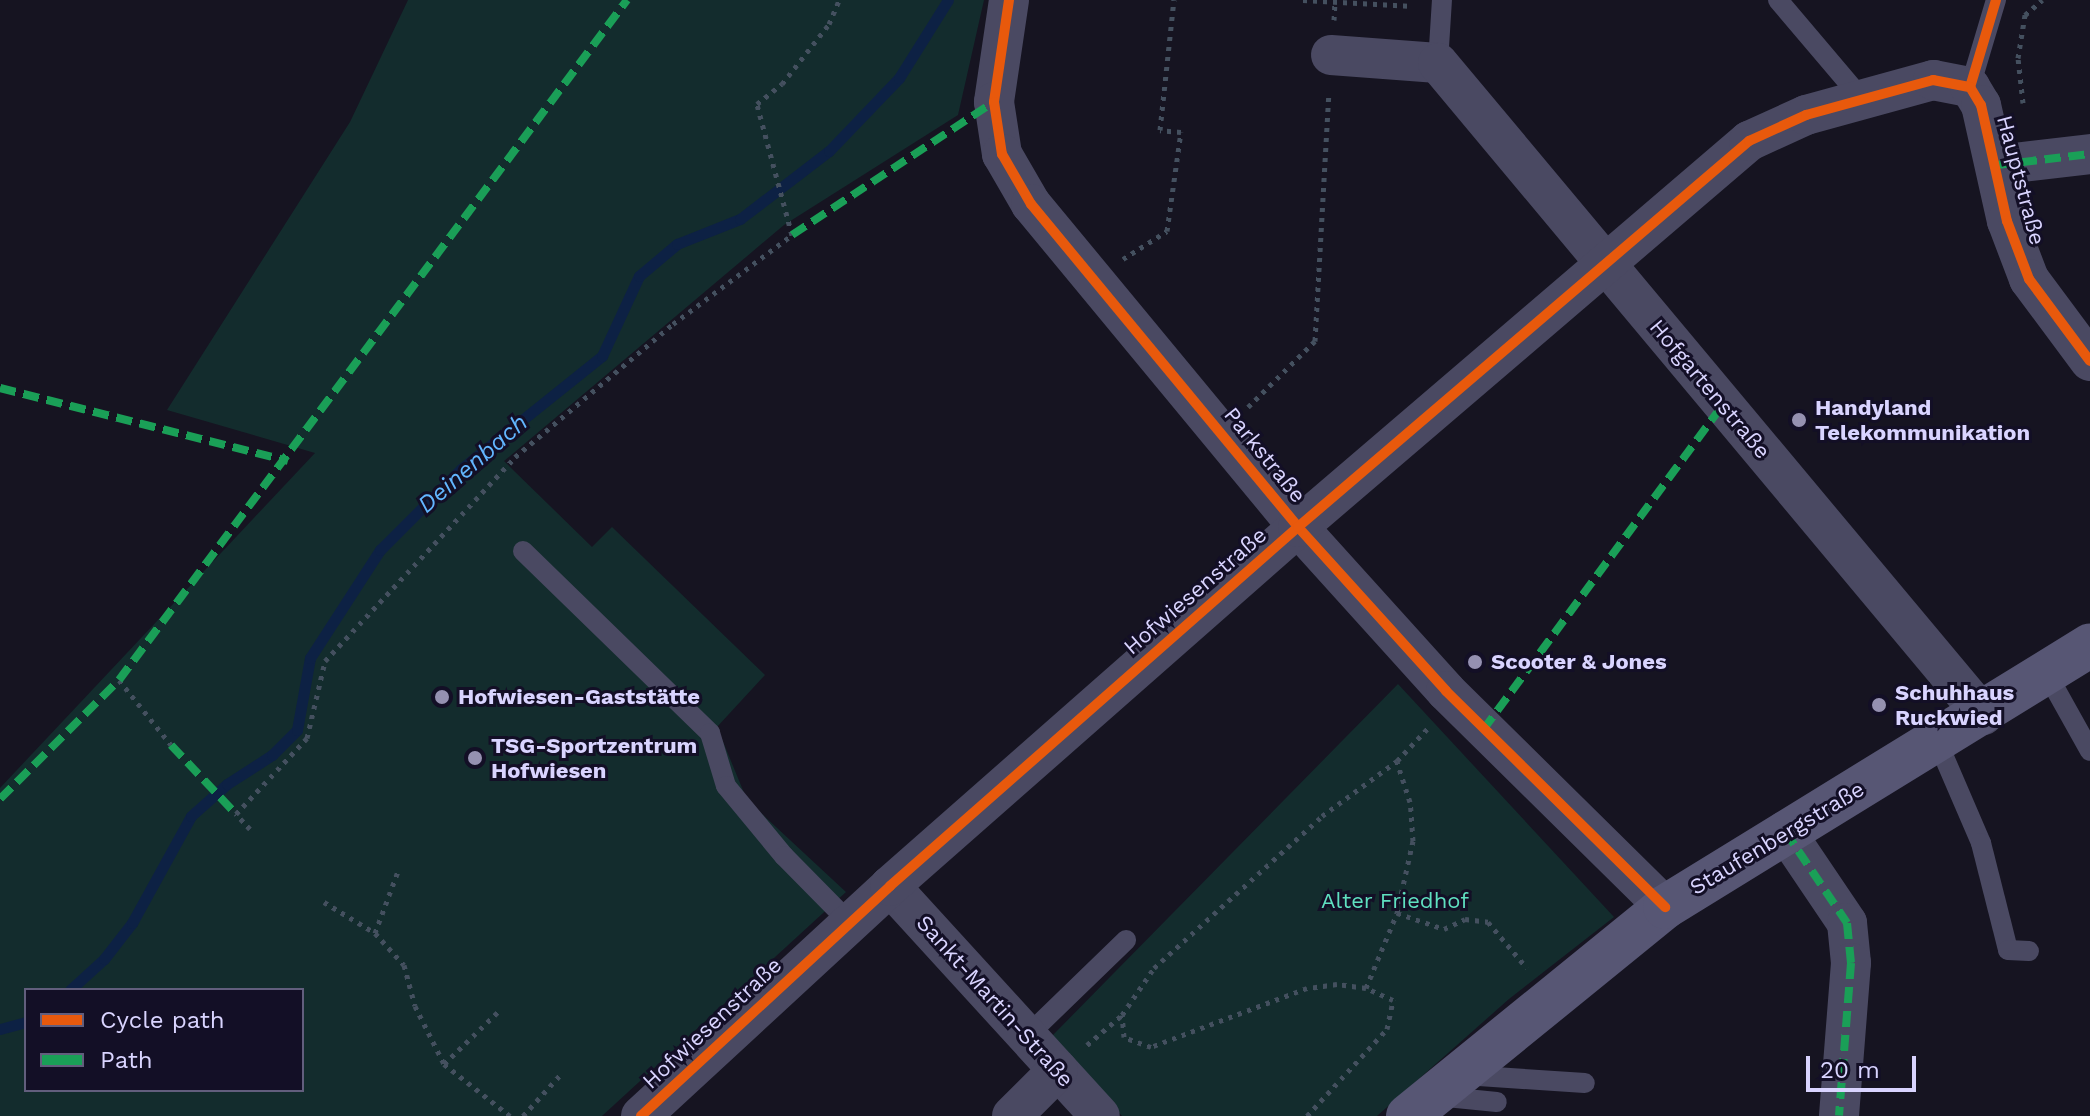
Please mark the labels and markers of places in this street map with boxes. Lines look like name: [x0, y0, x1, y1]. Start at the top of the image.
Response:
place label: Handyland Telekommunikation: [1815, 394, 2030, 446]
marker: Handyland Telekommunikation: [1790, 411, 1808, 429]
place label: Scooter & Jones: [1491, 649, 1667, 675]
marker: Scooter & Jones: [1466, 653, 1484, 671]
place label: Schuhhaus Ruckwied: [1895, 679, 2014, 730]
place label: Hofwiesen-Gaststätte: [458, 684, 700, 710]
marker: Hofwiesen-Gaststätte: [433, 688, 451, 706]
marker: Schuhhaus Ruckwied: [1870, 696, 1888, 714]
place label: TSG-Sportzentrum Hofwiesen: [491, 732, 697, 784]
marker: TSG-Sportzentrum Hofwiesen: [466, 749, 484, 767]

